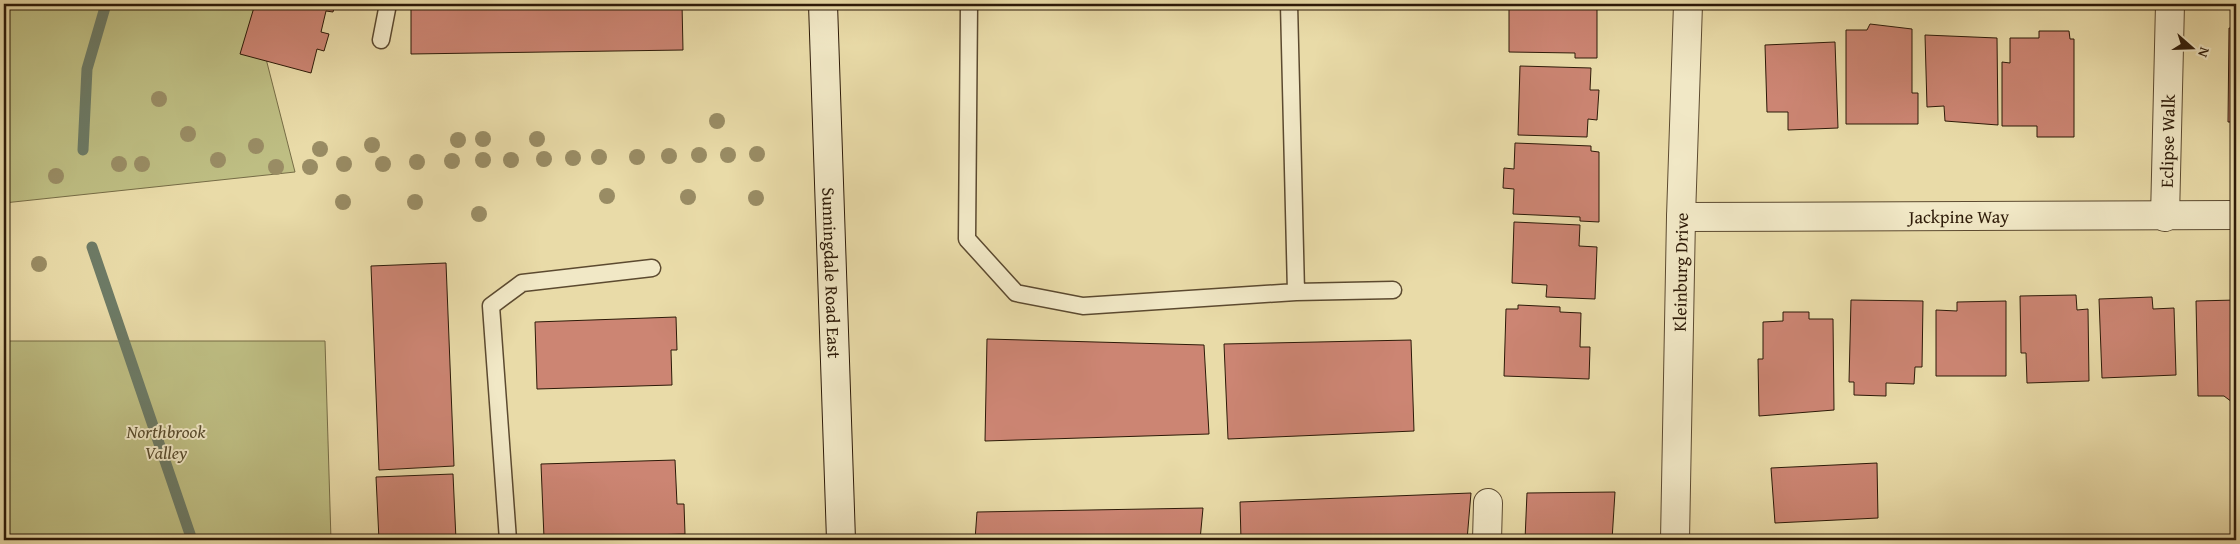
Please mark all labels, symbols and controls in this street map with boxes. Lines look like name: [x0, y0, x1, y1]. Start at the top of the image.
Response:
north arrow: [2168, 22, 2218, 72]
text: N: [2193, 45, 2215, 61]
street label: Eclipse Walk: [2152, 93, 2181, 188]
street label: Sunningdale Road East: [816, 187, 848, 360]
street label: Jackpine Way: [1907, 202, 2009, 230]
street label: Kleinburg Drive: [1665, 212, 1695, 332]
park label: Northbrook Valley: [126, 418, 206, 466]

